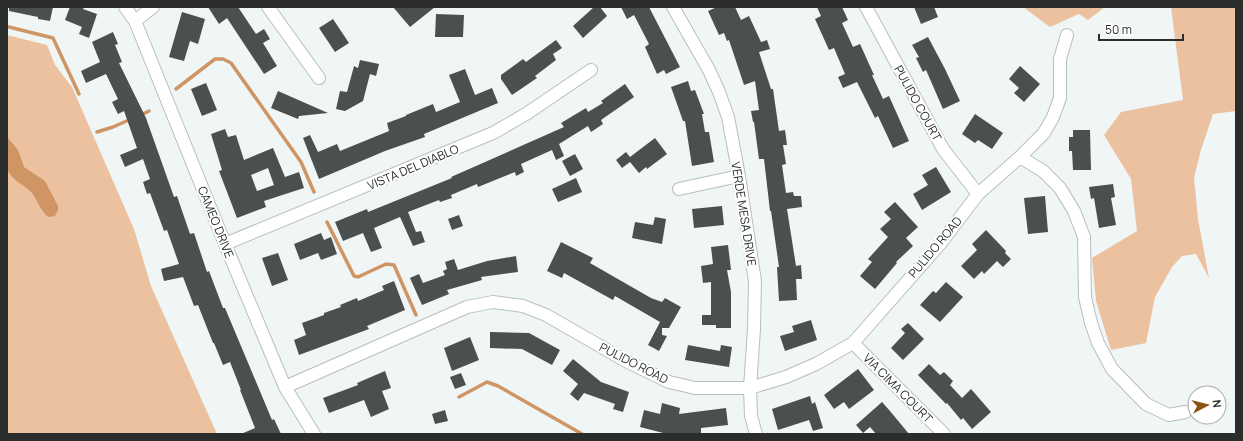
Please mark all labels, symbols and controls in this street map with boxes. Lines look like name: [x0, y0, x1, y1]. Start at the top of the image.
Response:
scale bar: [1099, 16, 1183, 42]
text: 50 m: [1105, 21, 1132, 38]
street label: PULIDO COURT: [890, 62, 946, 145]
street label: VISTA DEL DIABLO: [365, 140, 462, 194]
street label: VERDE MESA DRIVE: [727, 161, 761, 268]
street label: CAMEO DRIVE: [194, 184, 238, 261]
street label: PULIDO ROAD: [904, 213, 966, 281]
street label: PULIDO ROAD: [597, 338, 671, 388]
street label: VIA CIMA COURT: [859, 349, 937, 427]
north arrow: [1187, 385, 1227, 425]
text: N: [1209, 399, 1225, 409]

